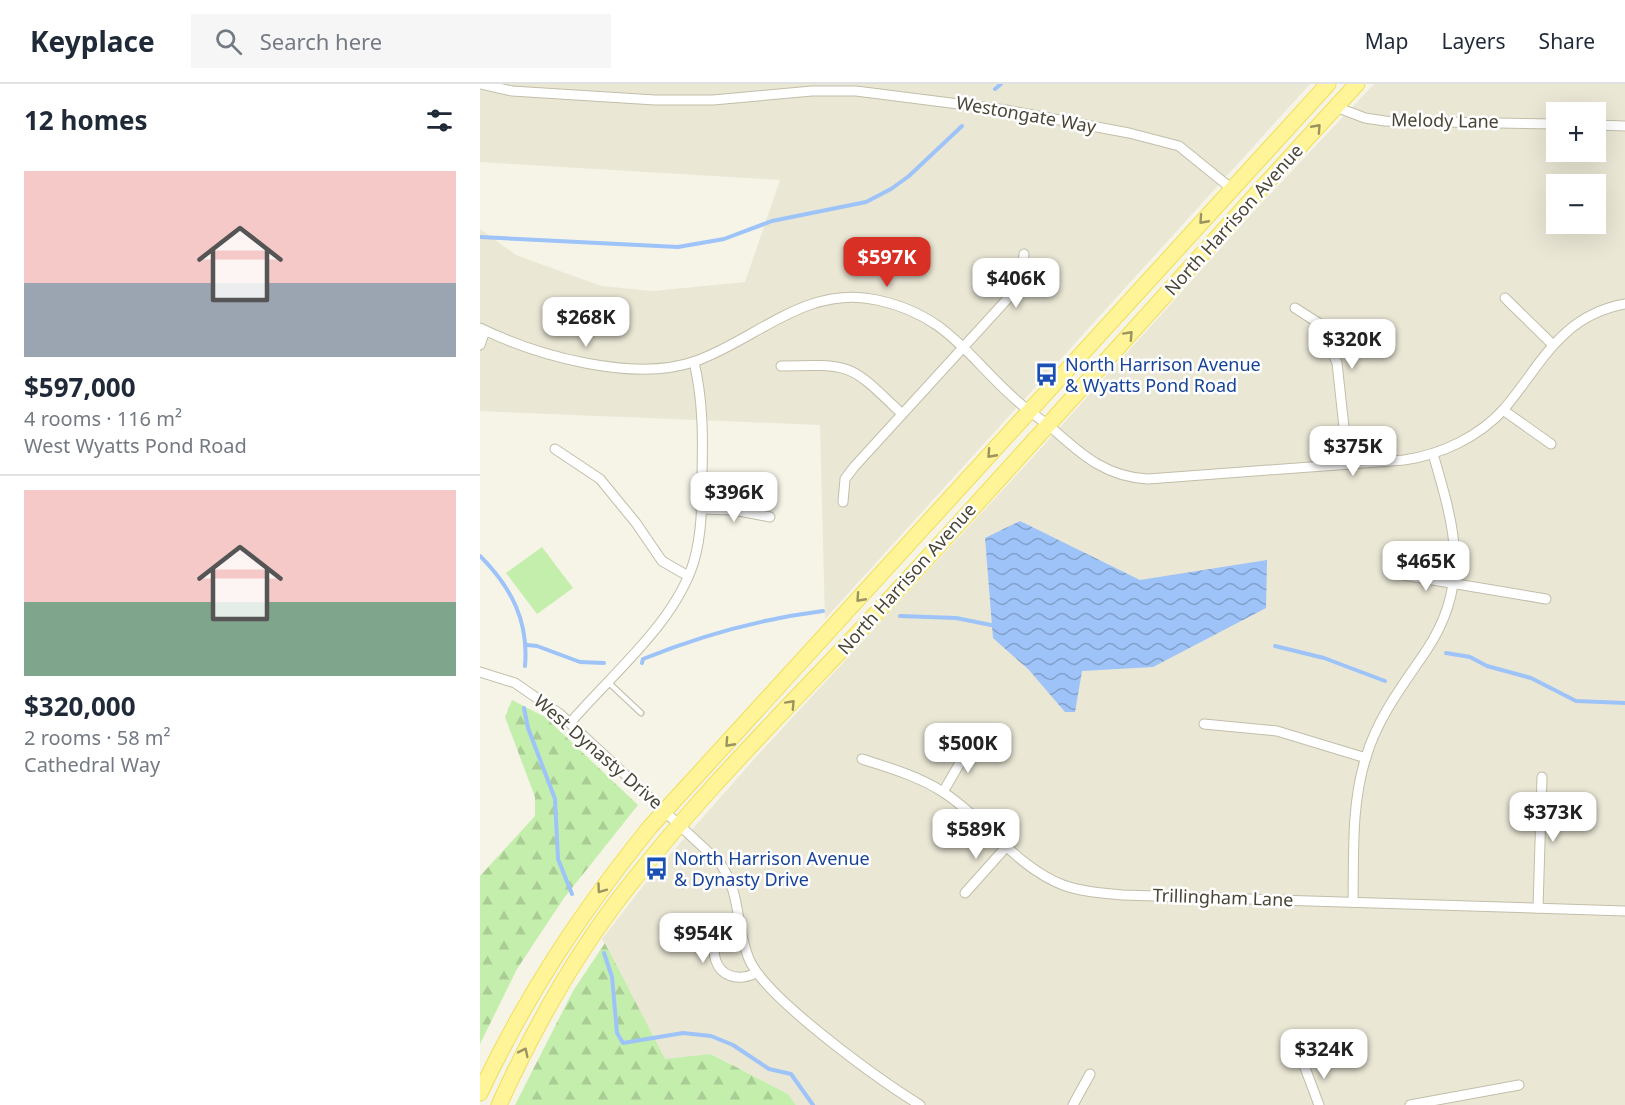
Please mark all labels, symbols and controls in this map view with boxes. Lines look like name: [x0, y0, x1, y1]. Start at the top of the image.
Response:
search box: [191, 14, 611, 68]
text: Keyplace: [30, 22, 155, 60]
icon: search: [212, 25, 245, 58]
text: Search here: [260, 26, 382, 56]
text: Map: [1365, 27, 1409, 55]
text: Layers: [1442, 27, 1506, 55]
text: Share: [1539, 27, 1595, 55]
street label: Westongate Way: [954, 90, 1099, 138]
text: 12 homes: [24, 102, 148, 138]
map controls: [1546, 102, 1606, 234]
button: +: [1546, 102, 1606, 162]
icon: filters: [423, 104, 456, 137]
street label: Melody Lane: [1391, 107, 1499, 133]
one-way arrow: [1310, 125, 1321, 135]
street label: North Harrison Avenue: [1159, 139, 1308, 300]
button: −: [1546, 174, 1606, 234]
icon: home: [186, 210, 294, 318]
one-way arrow: [1200, 213, 1211, 224]
pin: $597K: [845, 237, 929, 288]
text: $597K: [857, 243, 917, 270]
pin: $406K: [974, 258, 1058, 309]
text: $406K: [986, 264, 1046, 291]
pin: $268K: [544, 297, 628, 348]
text: $268K: [556, 303, 616, 330]
pin: $320K: [1310, 319, 1394, 370]
text: $320K: [1322, 325, 1382, 352]
one-way arrow: [1122, 331, 1133, 342]
place label: North Harrison Avenue & Wyatts Pond Road: [1065, 352, 1261, 397]
bus stop icon: North Harrison Avenue & Wyatts Pond Road: [1034, 362, 1060, 388]
text: $597,000: [24, 369, 136, 405]
text: 4 rooms · 116 m²: [24, 405, 182, 432]
pin: $375K: [1311, 426, 1395, 477]
text: West Wyatts Pond Road: [24, 432, 247, 459]
text: $375K: [1323, 432, 1383, 459]
one-way arrow: [987, 447, 998, 458]
pin: $396K: [692, 472, 776, 523]
text: $396K: [704, 478, 764, 505]
street label: North Harrison Avenue: [832, 498, 981, 659]
icon: home: [186, 529, 294, 637]
pin: $465K: [1384, 541, 1468, 592]
text: $465K: [1396, 547, 1456, 574]
one-way arrow: [856, 591, 867, 602]
text: $320,000: [24, 688, 136, 724]
street label: West Dynasty Drive: [529, 689, 668, 814]
one-way arrow: [784, 701, 795, 712]
pin: $500K: [926, 723, 1010, 774]
text: 2 rooms · 58 m²: [24, 724, 171, 751]
text: $500K: [938, 729, 998, 756]
one-way arrow: [725, 736, 736, 747]
text: Cathedral Way: [24, 751, 160, 778]
pin: $373K: [1511, 792, 1595, 843]
text: $373K: [1523, 798, 1583, 825]
pin: $589K: [934, 809, 1018, 860]
text: $589K: [946, 815, 1006, 842]
place label: North Harrison Avenue & Dynasty Drive: [674, 846, 870, 891]
bus stop icon: North Harrison Avenue & Dynasty Drive: [643, 856, 669, 882]
one-way arrow: [597, 883, 608, 894]
street label: Trillingham Lane: [1152, 883, 1294, 911]
pin: $954K: [661, 913, 745, 964]
text: $954K: [673, 919, 733, 946]
pin: $324K: [1282, 1029, 1366, 1080]
text: $324K: [1294, 1035, 1354, 1062]
one-way arrow: [516, 1047, 528, 1058]

